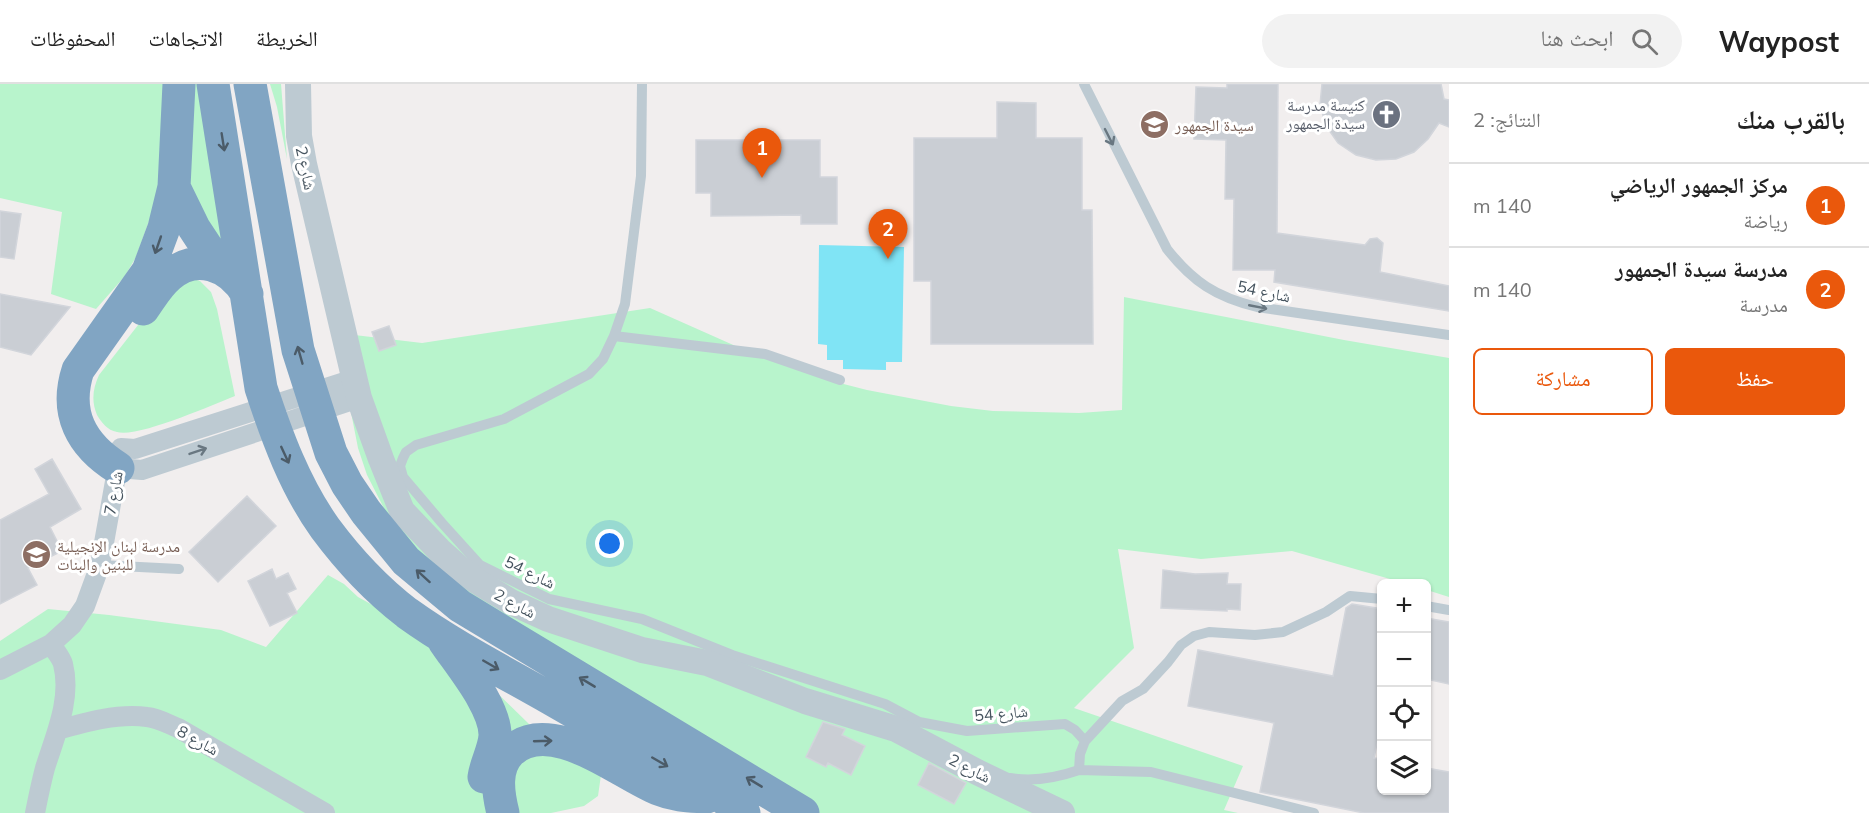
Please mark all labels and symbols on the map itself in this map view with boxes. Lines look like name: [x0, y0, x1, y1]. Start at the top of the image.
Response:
place label: كنيسة مدرسة سيدة الجمهور: [1285, 95, 1365, 133]
church icon: كنيسة مدرسة سيدة الجمهور: [1370, 98, 1402, 130]
school or university icon: سيدة الجمهور: [1138, 109, 1170, 141]
place label: سيدة الجمهور: [1174, 115, 1254, 135]
one-way arrow: [1104, 127, 1116, 145]
pin: 1: [742, 128, 782, 178]
one-way arrow: [218, 131, 229, 151]
street label: شارع 2: [291, 144, 320, 192]
pin: 2: [868, 210, 908, 259]
one-way arrow: [151, 235, 162, 254]
street label: شارع 54: [1235, 276, 1292, 307]
one-way arrow: [1247, 302, 1267, 313]
one-way arrow: [294, 346, 305, 365]
one-way arrow: [188, 445, 207, 456]
one-way arrow: [280, 446, 292, 464]
street label: شارع 7: [99, 469, 128, 517]
your location: [595, 529, 624, 558]
place label: مدرسة لبنان الإنجيلية للبنين والبنات: [57, 536, 180, 575]
school or university icon: مدرسة لبنان الإنجيلية للبنين والبنات: [20, 539, 52, 571]
street label: شارع 54: [501, 551, 559, 594]
one-way arrow: [416, 569, 431, 583]
street label: شارع 2: [490, 584, 539, 623]
one-way arrow: [482, 659, 499, 671]
one-way arrow: [579, 675, 596, 687]
street label: شارع 54: [973, 701, 1029, 726]
street label: شارع 8: [173, 721, 222, 760]
one-way arrow: [533, 736, 553, 747]
street label: شارع 2: [945, 749, 994, 788]
one-way arrow: [651, 757, 669, 768]
one-way arrow: [746, 776, 763, 788]

